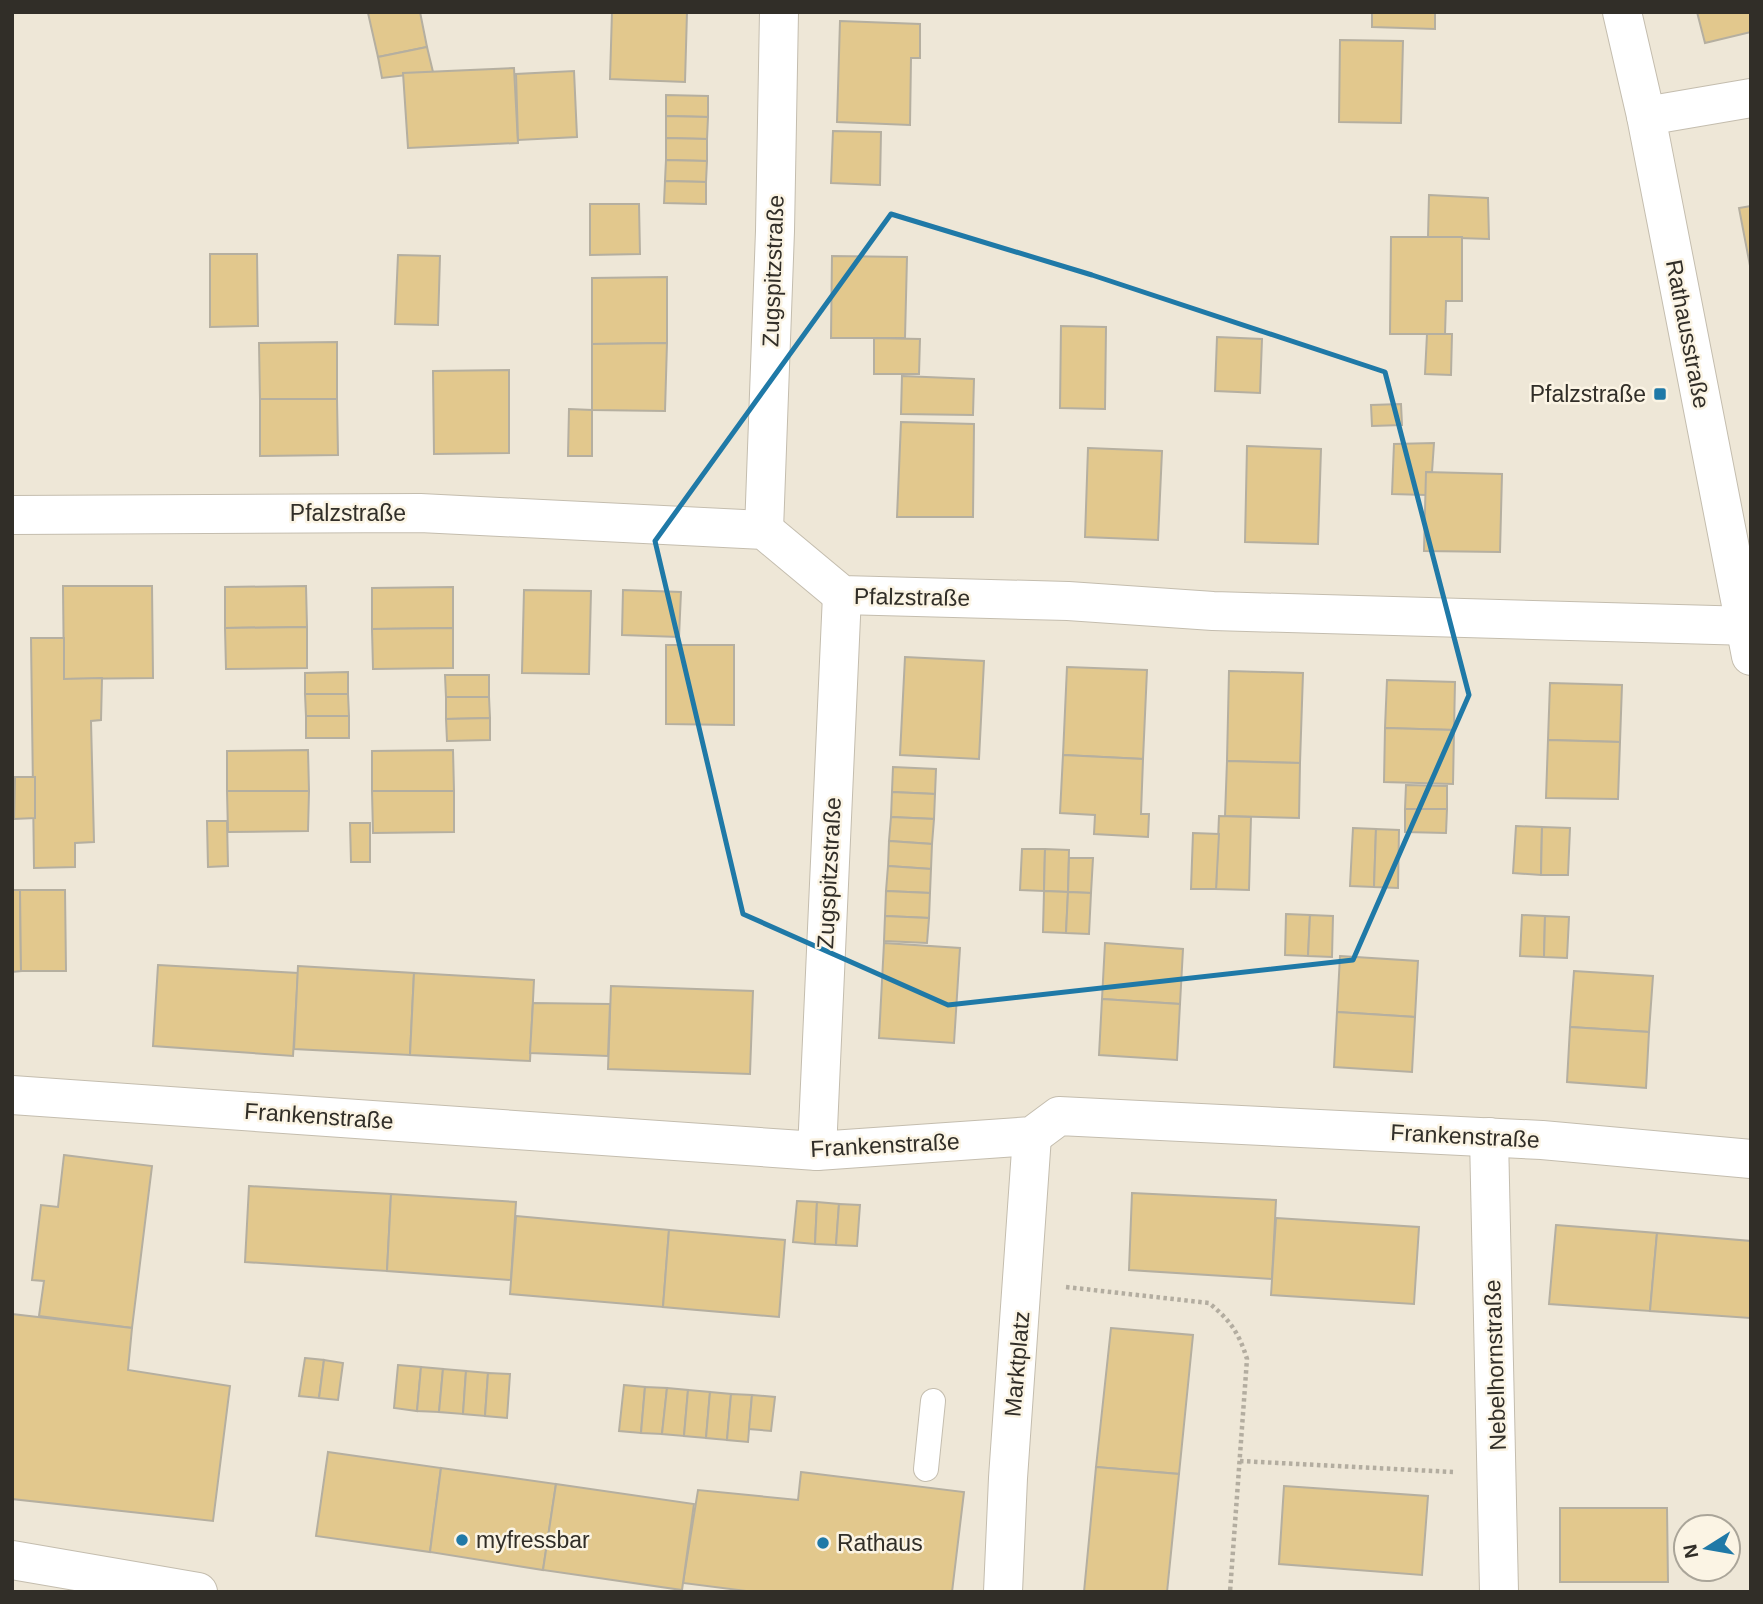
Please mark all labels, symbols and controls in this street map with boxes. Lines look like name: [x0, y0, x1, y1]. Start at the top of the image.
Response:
street label: Zugspitzstraße: [757, 195, 789, 347]
street label: Rathausstraße: [1661, 257, 1715, 411]
place label: Pfalzstraße: [1530, 381, 1646, 407]
marker: Pfalzstraße: [1652, 386, 1668, 402]
street label: Pfalzstraße: [290, 500, 406, 526]
street label: Pfalzstraße: [854, 583, 970, 611]
street label: Zugspitzstraße: [812, 796, 846, 950]
street label: Frankenstraße: [243, 1098, 395, 1134]
street label: Frankenstraße: [1390, 1119, 1540, 1153]
street label: Frankenstraße: [810, 1128, 960, 1162]
street label: Nebelhornstraße: [1479, 1279, 1511, 1451]
street label: Marktplatz: [999, 1310, 1035, 1418]
north arrow: [1672, 1513, 1742, 1583]
place label: myfressbar: [476, 1527, 590, 1553]
place label: Rathaus: [837, 1530, 923, 1556]
marker: myfressbar: [454, 1532, 470, 1548]
marker: Rathaus: [815, 1535, 831, 1551]
text: N: [1679, 1542, 1702, 1560]

